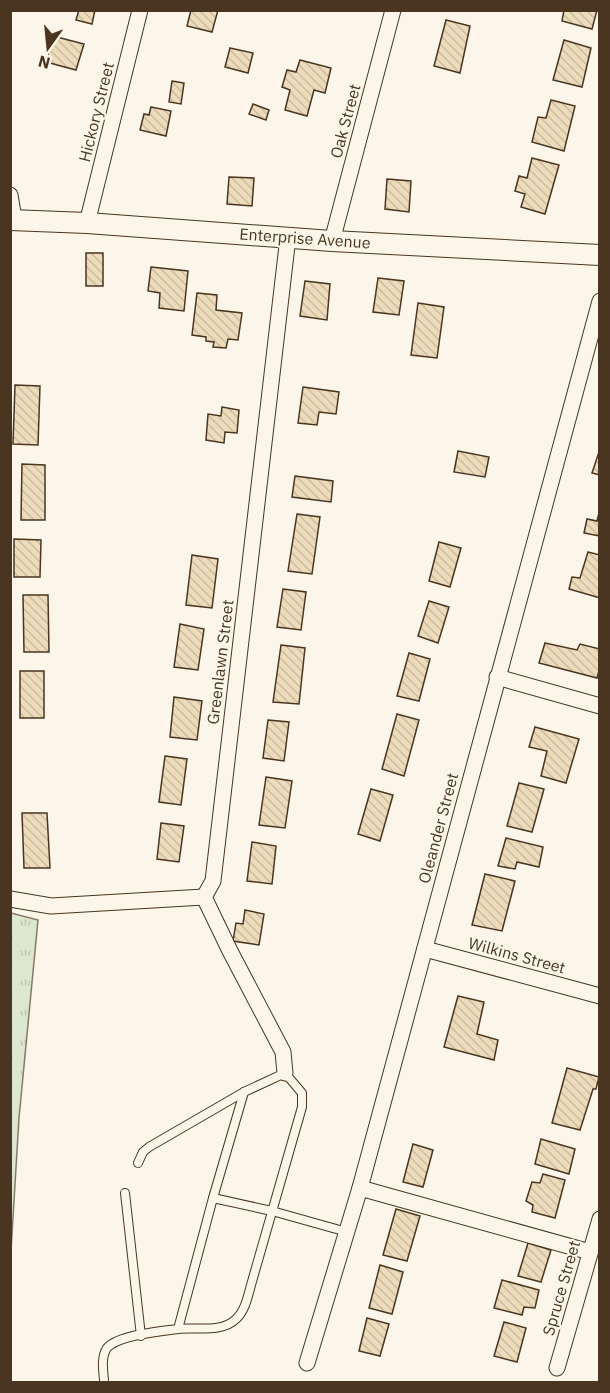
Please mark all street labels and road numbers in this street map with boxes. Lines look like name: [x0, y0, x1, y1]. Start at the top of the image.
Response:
street label: Hickory Street: [74, 60, 118, 164]
street label: Oak Street: [326, 82, 364, 160]
street label: Enterprise Avenue: [239, 223, 372, 253]
street label: Greenlawn Street: [202, 599, 238, 725]
street label: Oleander Street: [414, 770, 462, 886]
street label: Wilkins Street: [466, 932, 568, 978]
street label: Spruce Street: [538, 1238, 584, 1338]

